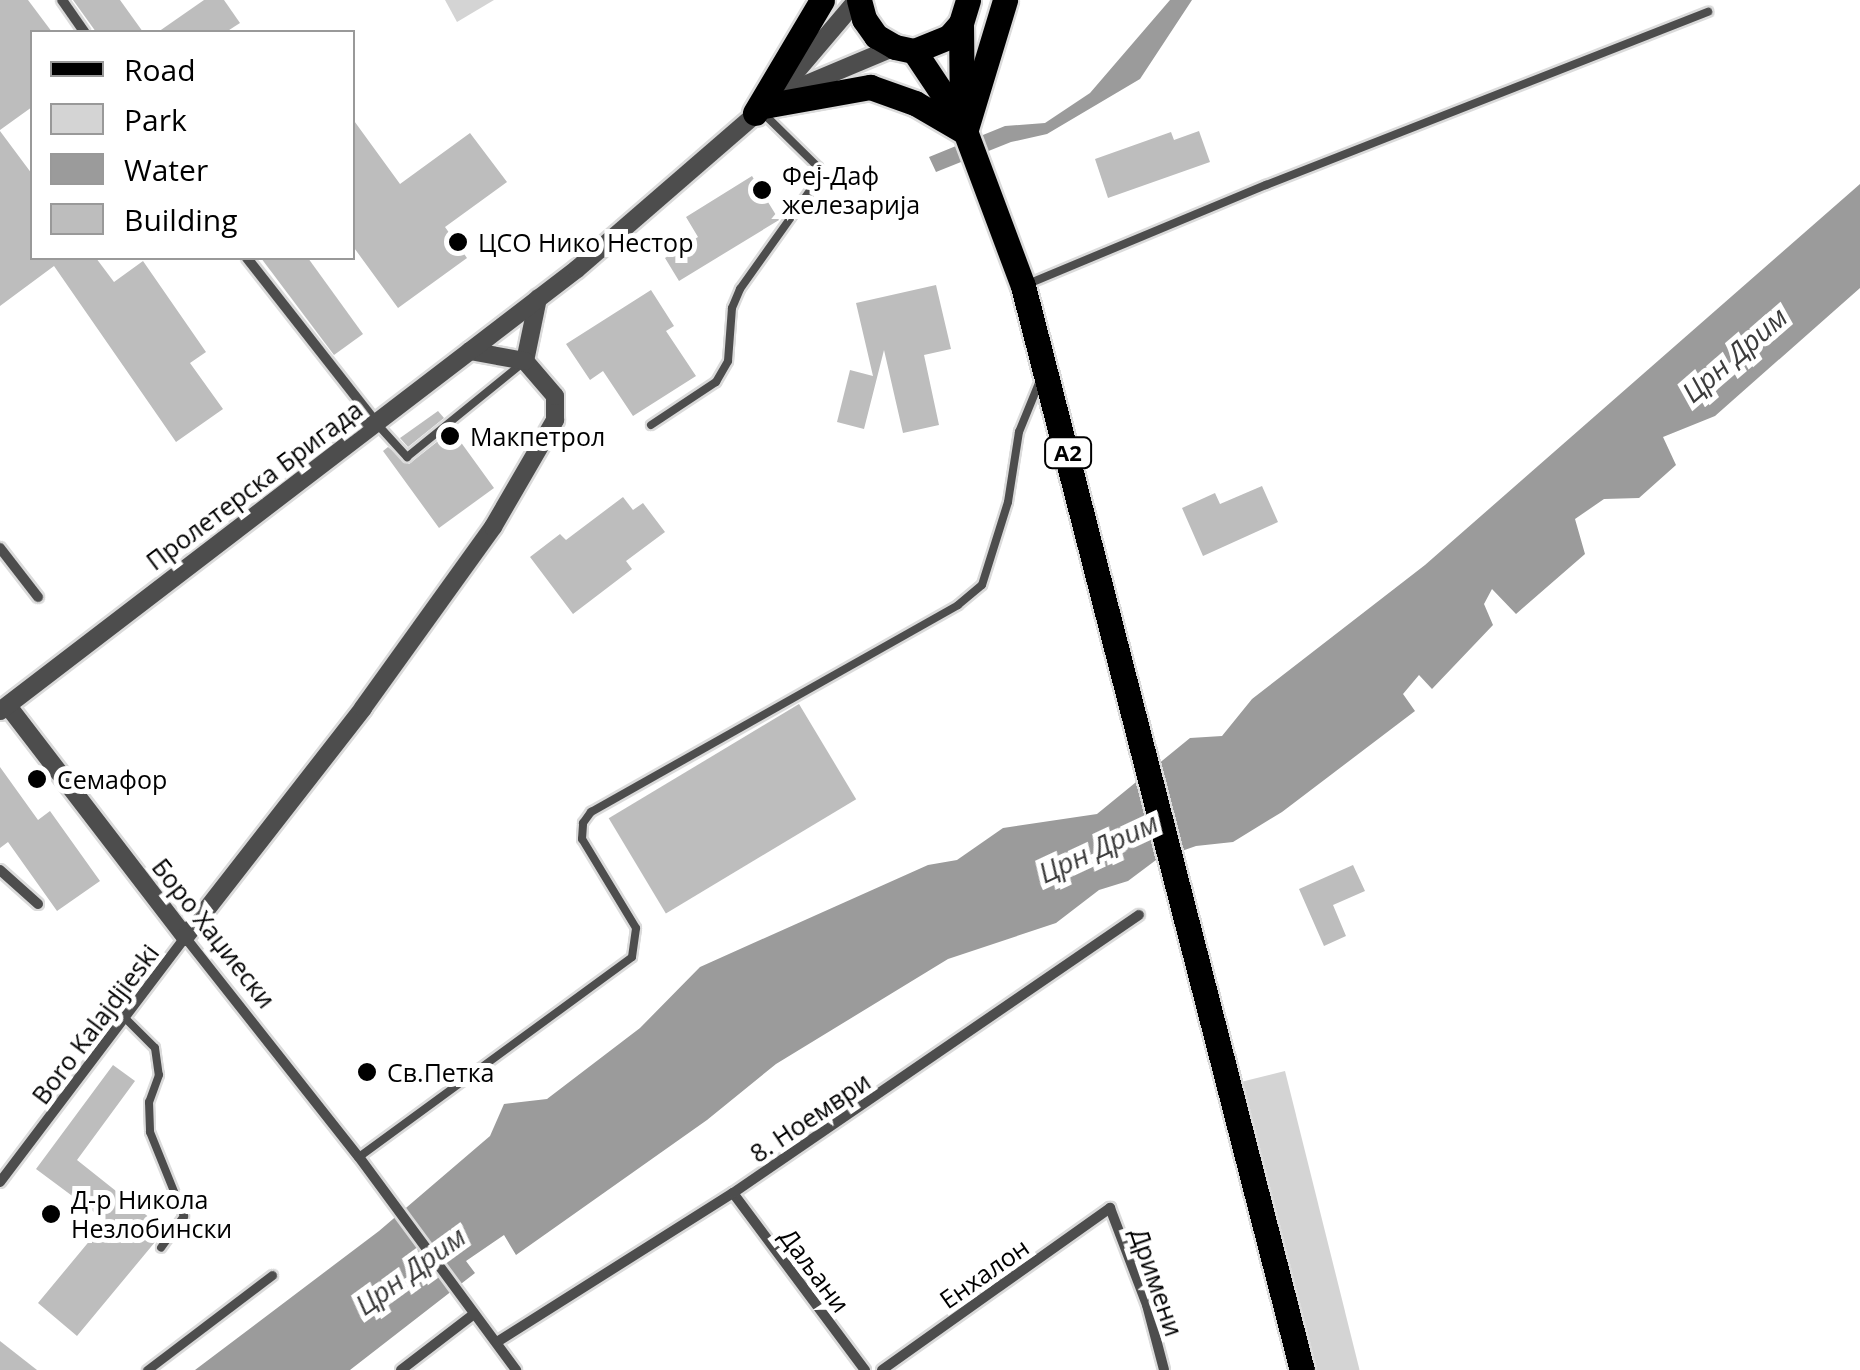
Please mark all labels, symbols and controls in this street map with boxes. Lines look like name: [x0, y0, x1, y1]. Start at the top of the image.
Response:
legend: [30, 30, 355, 260]
text: Road: [124, 49, 196, 90]
text: Park: [124, 99, 187, 140]
text: Water: [124, 149, 208, 190]
place label: Феј-Даф железарија: [782, 161, 920, 220]
marker: Феј-Даф железарија: [751, 179, 773, 201]
text: Building: [124, 199, 238, 240]
place label: ЦСО Нико Нестор: [478, 227, 693, 257]
marker: ЦСО Нико Нестор: [447, 231, 469, 253]
water label: Црн Дрим: [1675, 299, 1793, 409]
street label: Пролетерска Бригада: [140, 394, 368, 576]
place label: Макпетрол: [470, 421, 605, 451]
marker: Макпетрол: [439, 425, 461, 447]
road number: A2: [1043, 436, 1093, 470]
place label: Семафор: [57, 764, 167, 794]
marker: Семафор: [26, 768, 48, 790]
water label: Црн Дрим: [1033, 805, 1163, 889]
street label: Боро Хаџиески: [146, 852, 282, 1014]
street label: Boro Kalajdjieski: [25, 938, 165, 1110]
place label: Св.Петка: [387, 1057, 494, 1087]
marker: Св.Петка: [356, 1061, 378, 1083]
street label: 8. Ноември: [744, 1066, 876, 1168]
place label: Д-р Никола Незлобински: [71, 1185, 232, 1244]
marker: Д-р Никола Незлобински: [40, 1203, 62, 1225]
water label: Црн Дрим: [348, 1219, 472, 1321]
street label: Даљани: [774, 1222, 856, 1318]
street label: Дримени: [1125, 1224, 1189, 1340]
street label: Енхалон: [934, 1232, 1034, 1314]

